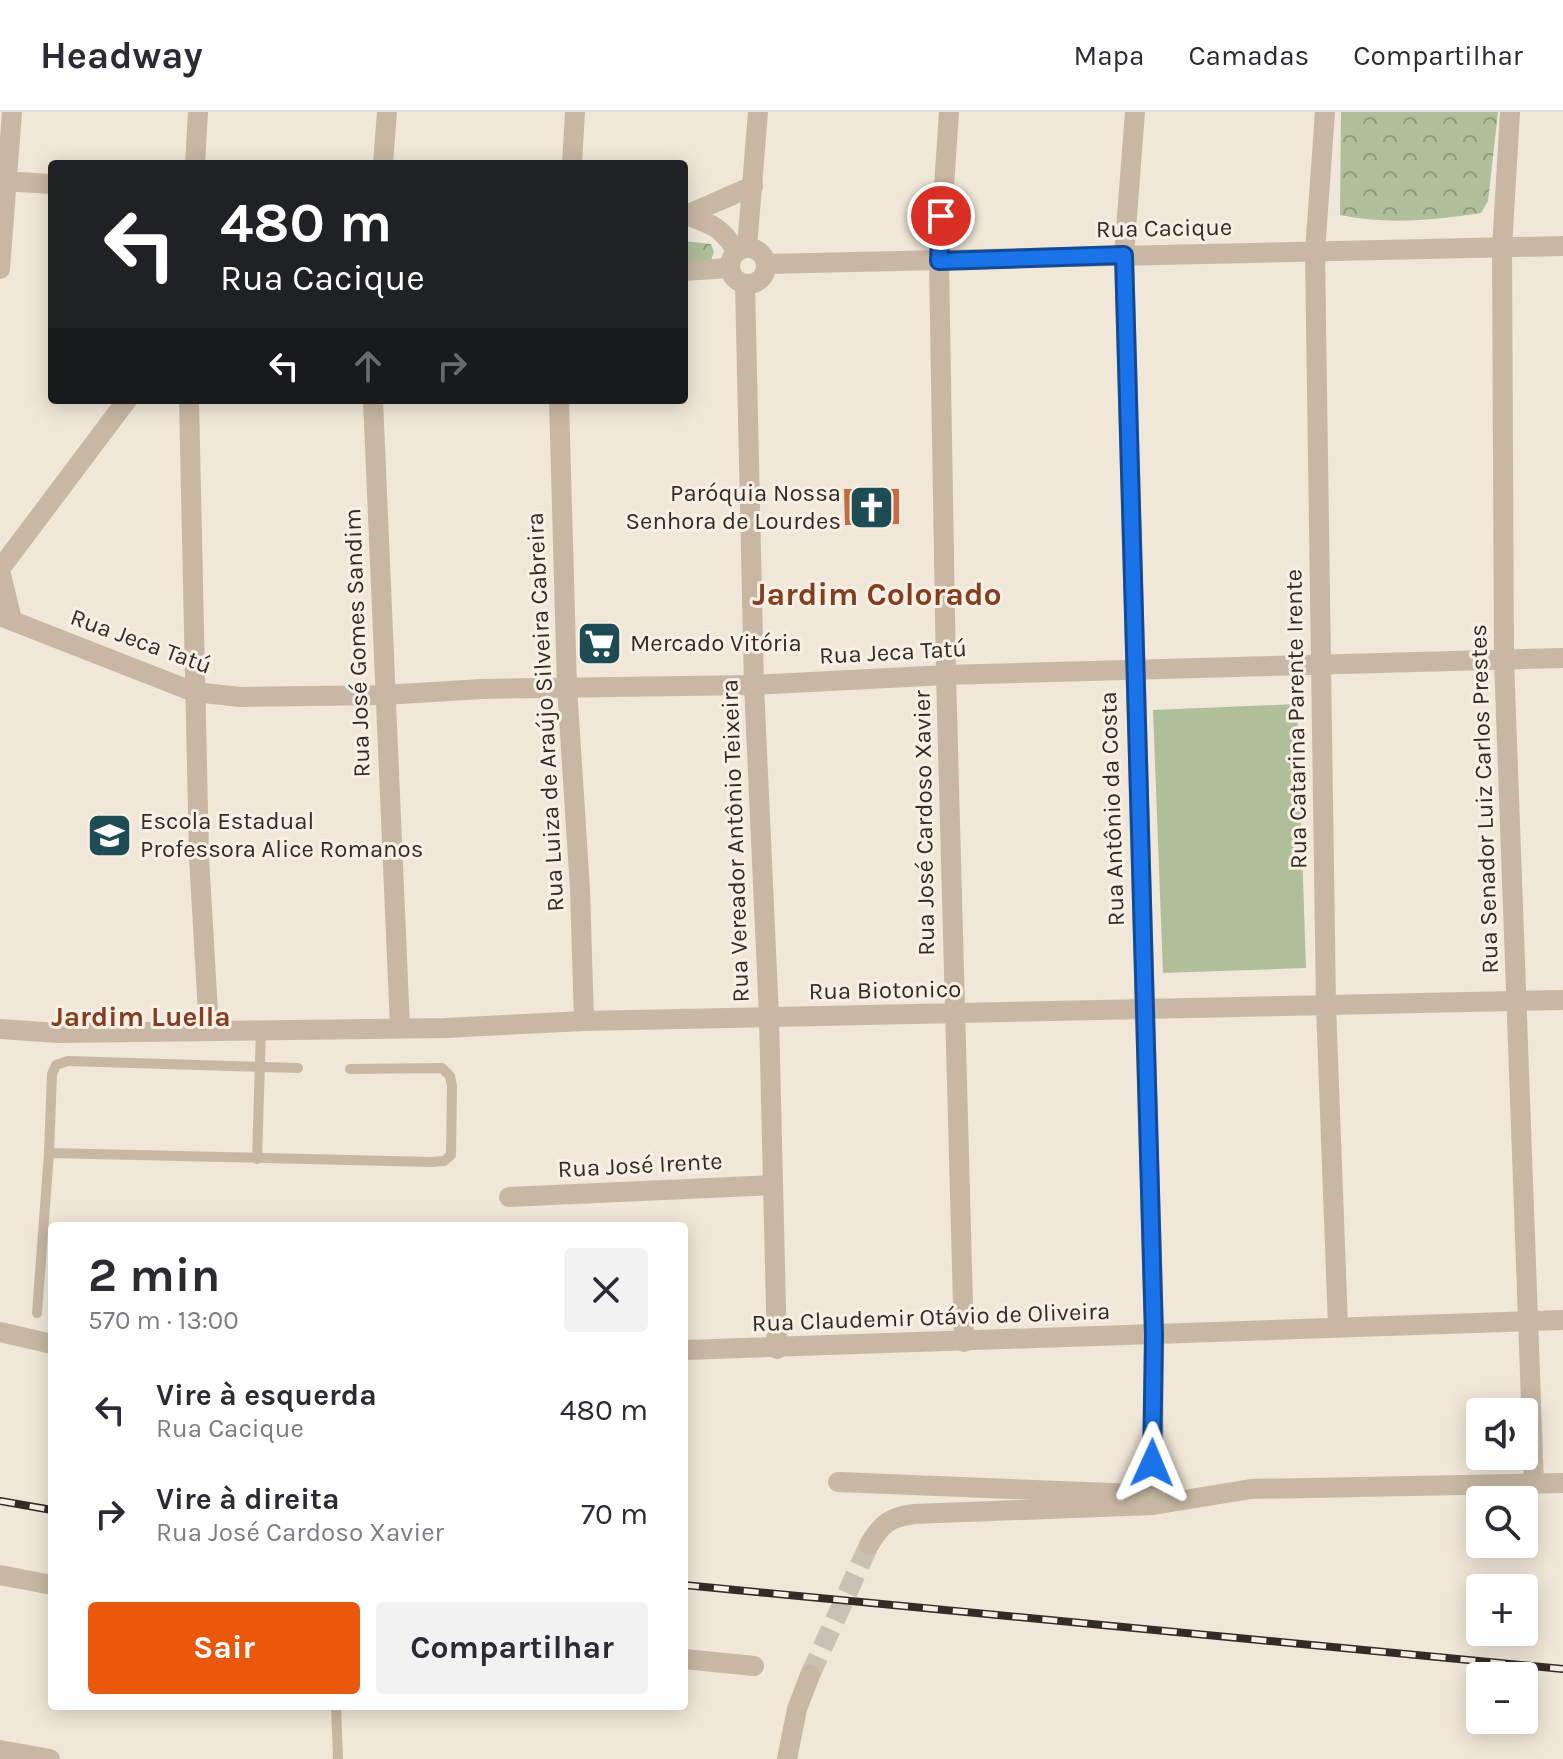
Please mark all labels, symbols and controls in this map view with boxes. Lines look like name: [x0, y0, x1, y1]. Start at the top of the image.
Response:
text: Headway: [40, 33, 203, 78]
text: Mapa: [1073, 39, 1144, 72]
text: Camadas: [1188, 39, 1309, 72]
text: Compartilhar: [1353, 39, 1523, 72]
pin: [907, 182, 975, 250]
text: 480 m: [220, 190, 392, 255]
icon: left: [88, 192, 192, 296]
icon: arrive: [919, 194, 963, 238]
street label: Rua Cacique: [1096, 213, 1232, 243]
text: Rua Cacique: [220, 257, 425, 299]
icon: left: [262, 344, 306, 388]
icon: ahead: [346, 344, 390, 388]
icon: right: [430, 344, 474, 388]
place label: Paróquia Nossa Senhora de Lourdes: [626, 479, 841, 535]
church icon: Paróquia Nossa Senhora de Lourdes: [848, 483, 896, 531]
street label: Rua José Gomes Sandim: [338, 508, 376, 778]
street label: Rua Luiza de Araújo Silveira Cabreira: [521, 512, 569, 912]
street label: Rua Catarina Parente Irente: [1279, 569, 1313, 869]
district label: Jardim Colorado: [752, 576, 1002, 613]
street label: Rua Jeca Tatú: [67, 603, 215, 679]
supermarket icon: Mercado Vitória: [575, 619, 623, 667]
street label: Rua Senador Luiz Carlos Prestes: [1464, 624, 1504, 974]
place label: Mercado Vitória: [630, 629, 802, 657]
street label: Rua Jeca Tatú: [818, 634, 968, 670]
street label: Rua Vereador Antônio Teixeira: [715, 679, 755, 1003]
street label: Rua José Cardoso Xavier: [908, 690, 940, 956]
street label: Rua Antônio da Costa: [1094, 691, 1130, 927]
place label: Escola Estadual Professora Alice Romanos: [140, 807, 423, 863]
school or university icon: Escola Estadual Professora Alice Romanos: [85, 811, 133, 859]
street label: Rua Biotonico: [808, 975, 962, 1005]
district label: Jardim Luella: [51, 1000, 231, 1033]
street label: Rua José Irente: [557, 1147, 723, 1183]
text: 2 min: [88, 1247, 220, 1303]
button: close: [564, 1248, 648, 1332]
street label: Rua Claudemir Otávio de Oliveira: [751, 1297, 1111, 1337]
text: 570 m · 13:00: [88, 1305, 239, 1336]
text: Vire à esquerda: [156, 1377, 377, 1413]
icon: left: [88, 1388, 132, 1432]
text: 480 m: [560, 1392, 648, 1428]
map controls: [1466, 1398, 1538, 1734]
button: sound: [1466, 1398, 1538, 1470]
text: Rua Cacique: [156, 1413, 304, 1444]
position arrow: [1110, 1421, 1194, 1505]
text: Vire à direita: [156, 1481, 339, 1517]
button: search: [1466, 1486, 1538, 1558]
icon: right: [88, 1492, 132, 1536]
text: 70 m: [581, 1496, 648, 1532]
text: Rua José Cardoso Xavier: [156, 1517, 444, 1548]
button: +: [1466, 1574, 1538, 1646]
button: Sair: [88, 1602, 360, 1694]
button: Compartilhar: [376, 1602, 648, 1694]
button: −: [1466, 1662, 1538, 1734]

